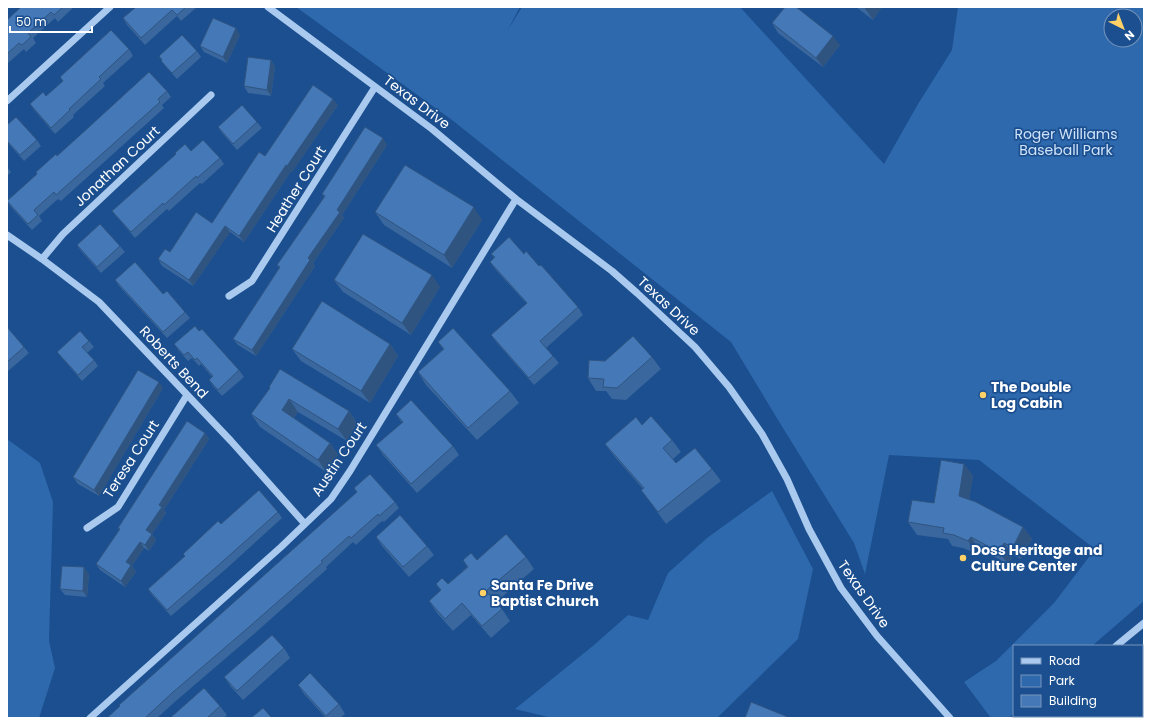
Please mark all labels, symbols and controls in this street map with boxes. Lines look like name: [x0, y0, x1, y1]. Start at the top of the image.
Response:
scale bar: [10, 8, 92, 34]
north arrow: [1103, 8, 1143, 48]
text: 50 m: [16, 13, 47, 30]
text: N: [1121, 27, 1138, 44]
street label: Texas Drive: [380, 70, 455, 134]
street label: Jonathan Court: [70, 121, 164, 211]
park label: Roger Williams Baseball Park: [1014, 124, 1118, 160]
street label: Heather Court: [261, 142, 331, 236]
street label: Texas Drive: [633, 272, 705, 340]
street label: Roberts Bend: [135, 321, 213, 403]
place label: The Double Log Cabin: [991, 377, 1071, 413]
marker: The Double Log Cabin: [978, 390, 988, 400]
street label: Teresa Court: [98, 416, 164, 502]
street label: Austin Court: [307, 418, 371, 500]
place label: Doss Heritage and Culture Center: [971, 540, 1102, 576]
marker: Doss Heritage and Culture Center: [958, 553, 968, 563]
street label: Texas Drive: [833, 556, 895, 632]
place label: Santa Fe Drive Baptist Church: [491, 575, 599, 611]
marker: Santa Fe Drive Baptist Church: [478, 588, 488, 598]
legend: [1013, 645, 1143, 717]
text: Road: [1049, 652, 1080, 669]
text: Park: [1049, 672, 1076, 689]
text: Building: [1049, 692, 1097, 709]

